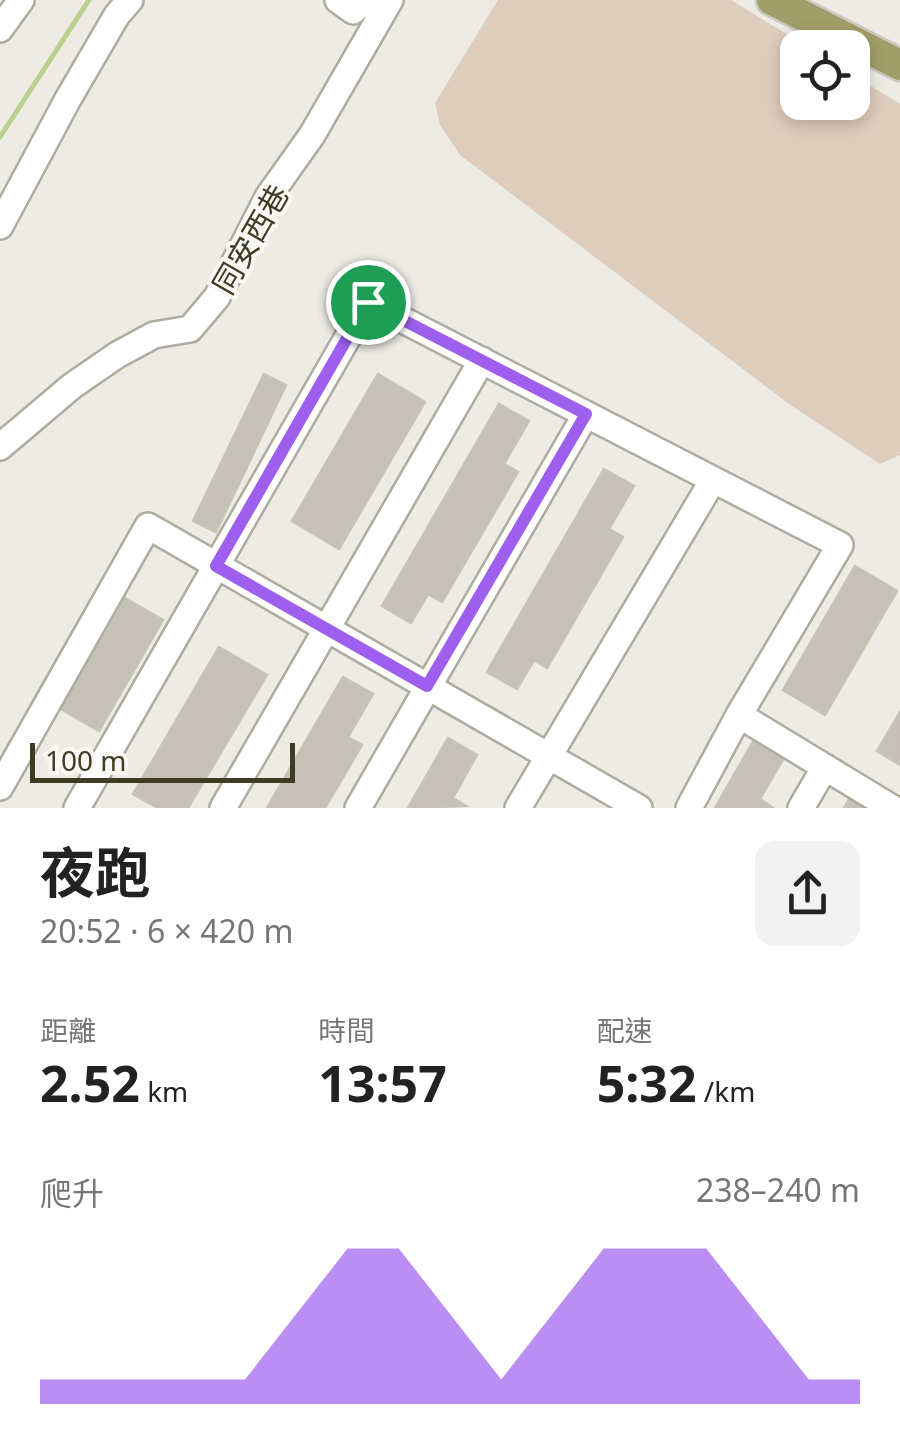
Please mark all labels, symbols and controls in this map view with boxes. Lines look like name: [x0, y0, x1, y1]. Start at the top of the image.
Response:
map controls: [780, 30, 870, 120]
button: locate: [780, 30, 870, 120]
street label: 同安西巷: [202, 177, 298, 301]
pin: [326, 260, 411, 345]
icon: arrive: [341, 275, 396, 330]
scale bar: [30, 738, 295, 783]
text: 100 m: [45, 741, 127, 779]
text: 夜跑: [40, 834, 150, 909]
button: share: [755, 841, 860, 946]
text: 20:52 · 6 × 420 m: [40, 909, 293, 952]
text: 距離: [40, 1011, 96, 1049]
text: 時間: [318, 1011, 374, 1049]
text: 配速: [597, 1011, 653, 1049]
text: 2.52: [40, 1049, 140, 1117]
text: 13:57: [318, 1049, 447, 1117]
text: 5:32: [597, 1049, 697, 1117]
text: km: [140, 1072, 188, 1110]
text: /km: [697, 1072, 755, 1110]
text: 238–240 m: [696, 1168, 860, 1211]
text: 爬升: [40, 1171, 104, 1214]

